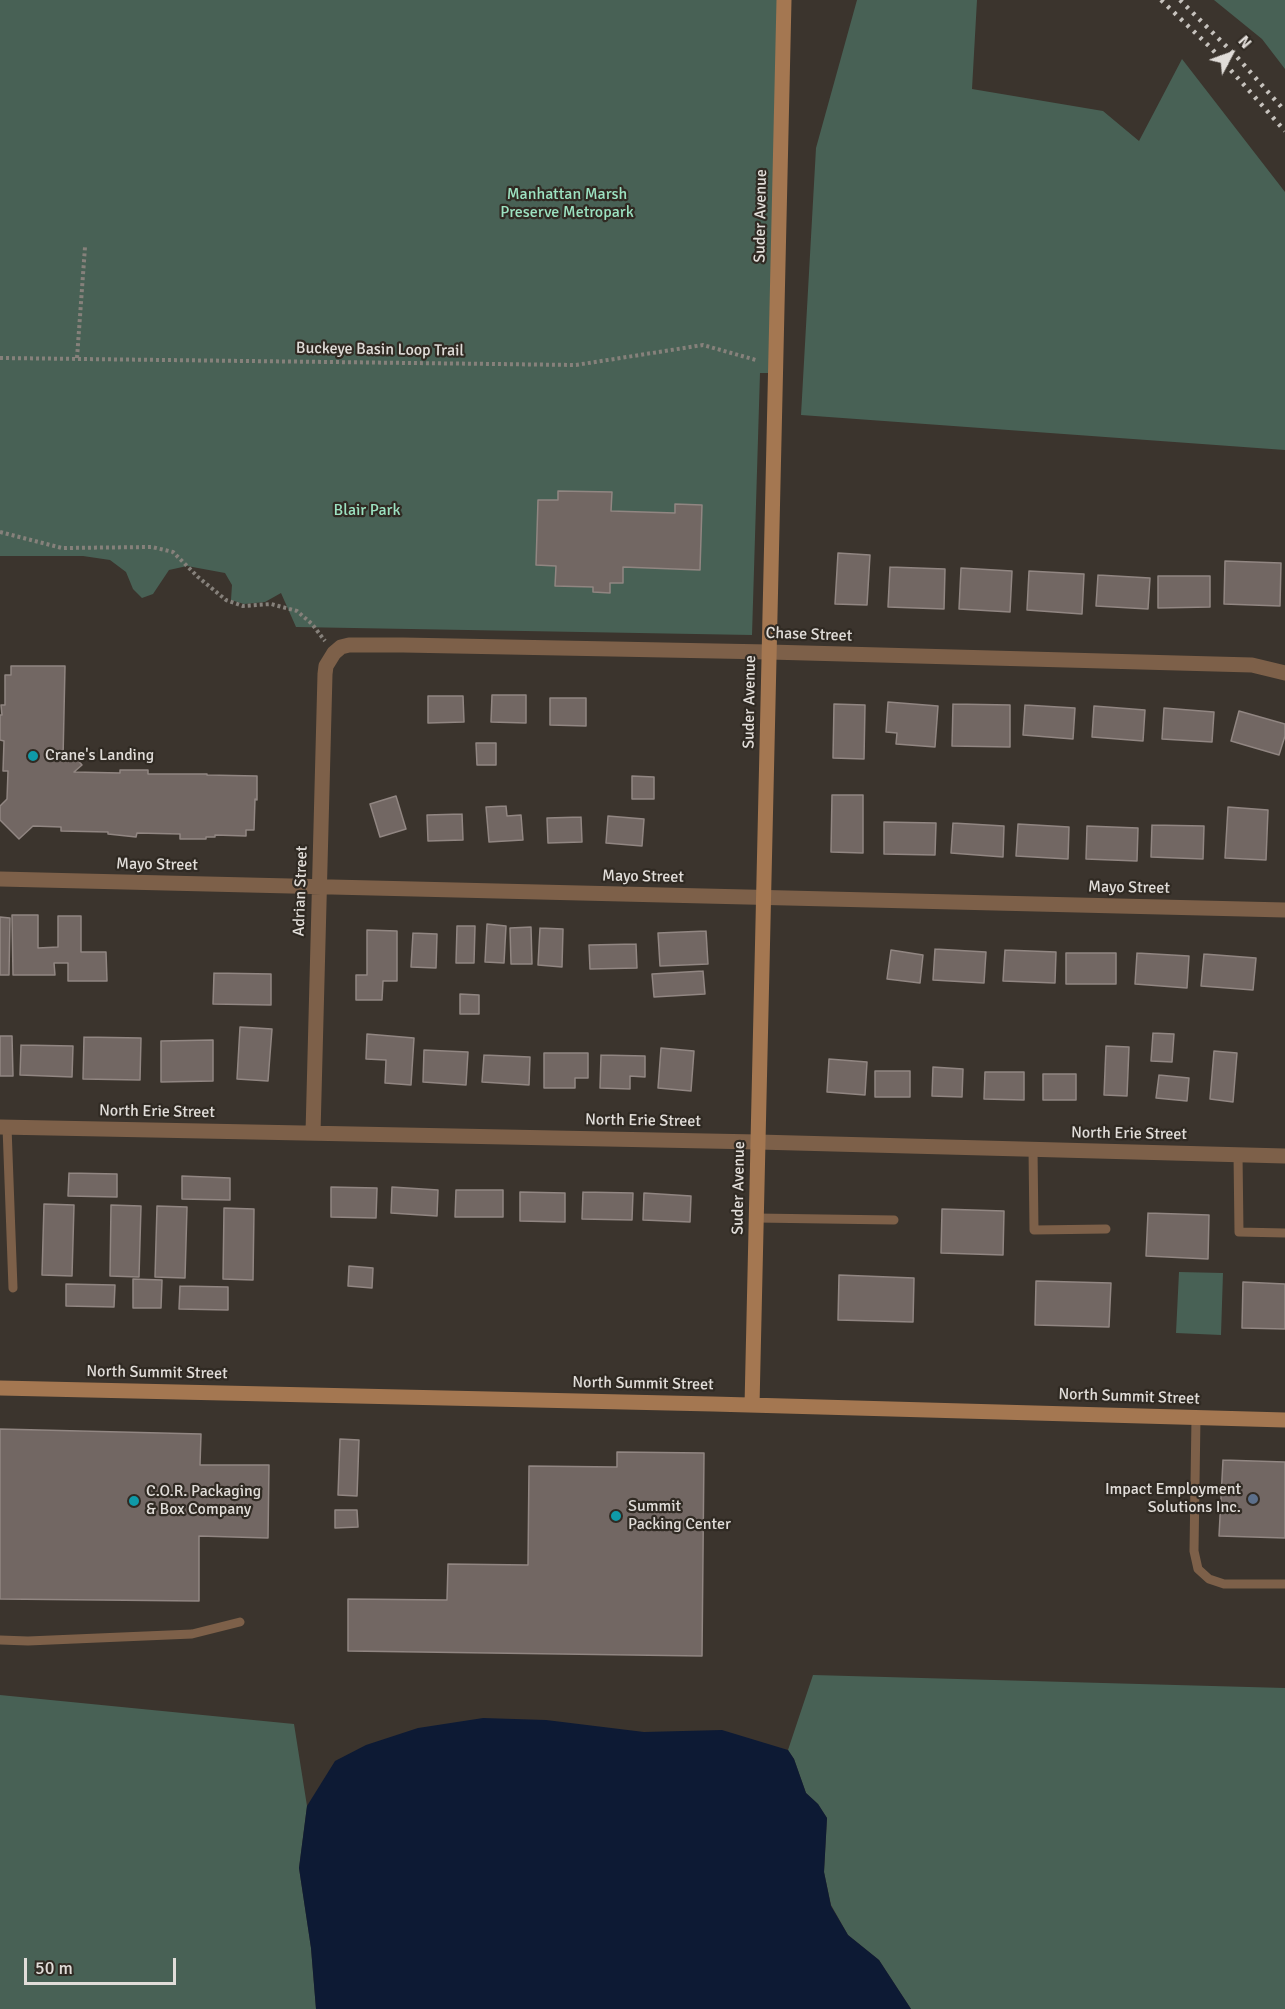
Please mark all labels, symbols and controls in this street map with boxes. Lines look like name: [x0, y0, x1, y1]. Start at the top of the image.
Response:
north arrow: [1201, 24, 1261, 84]
text: N: [1233, 31, 1256, 53]
street label: Suder Avenue: [751, 169, 771, 263]
park label: Manhattan Marsh Preserve Metropark: [500, 185, 634, 223]
street label: Buckeye Basin Loop Trail: [296, 339, 464, 361]
park label: Blair Park: [333, 501, 401, 521]
street label: Chase Street: [765, 624, 853, 646]
street label: Suder Avenue: [740, 655, 760, 749]
place label: Crane's Landing: [45, 746, 154, 766]
marker: Crane's Landing: [26, 749, 40, 763]
street label: Adrian Street: [290, 845, 312, 937]
street label: Mayo Street: [116, 855, 198, 875]
street label: Mayo Street: [602, 867, 684, 887]
street label: Mayo Street: [1088, 878, 1170, 898]
street label: North Erie Street: [99, 1101, 215, 1123]
street label: North Erie Street: [585, 1110, 701, 1132]
street label: North Erie Street: [1071, 1123, 1187, 1145]
street label: Suder Avenue: [729, 1141, 749, 1235]
street label: North Summit Street: [86, 1362, 228, 1384]
street label: North Summit Street: [572, 1373, 714, 1395]
street label: North Summit Street: [1058, 1385, 1200, 1409]
place label: Impact Employment Solutions Inc.: [1105, 1480, 1241, 1518]
place label: C.O.R. Packaging & Box Company: [146, 1482, 261, 1520]
marker: Impact Employment Solutions Inc.: [1246, 1492, 1260, 1506]
marker: C.O.R. Packaging & Box Company: [127, 1494, 141, 1508]
place label: Summit Packing Center: [628, 1497, 731, 1535]
marker: Summit Packing Center: [609, 1509, 623, 1523]
scale bar: [27, 1946, 178, 1984]
text: 50 m: [35, 1957, 73, 1979]

